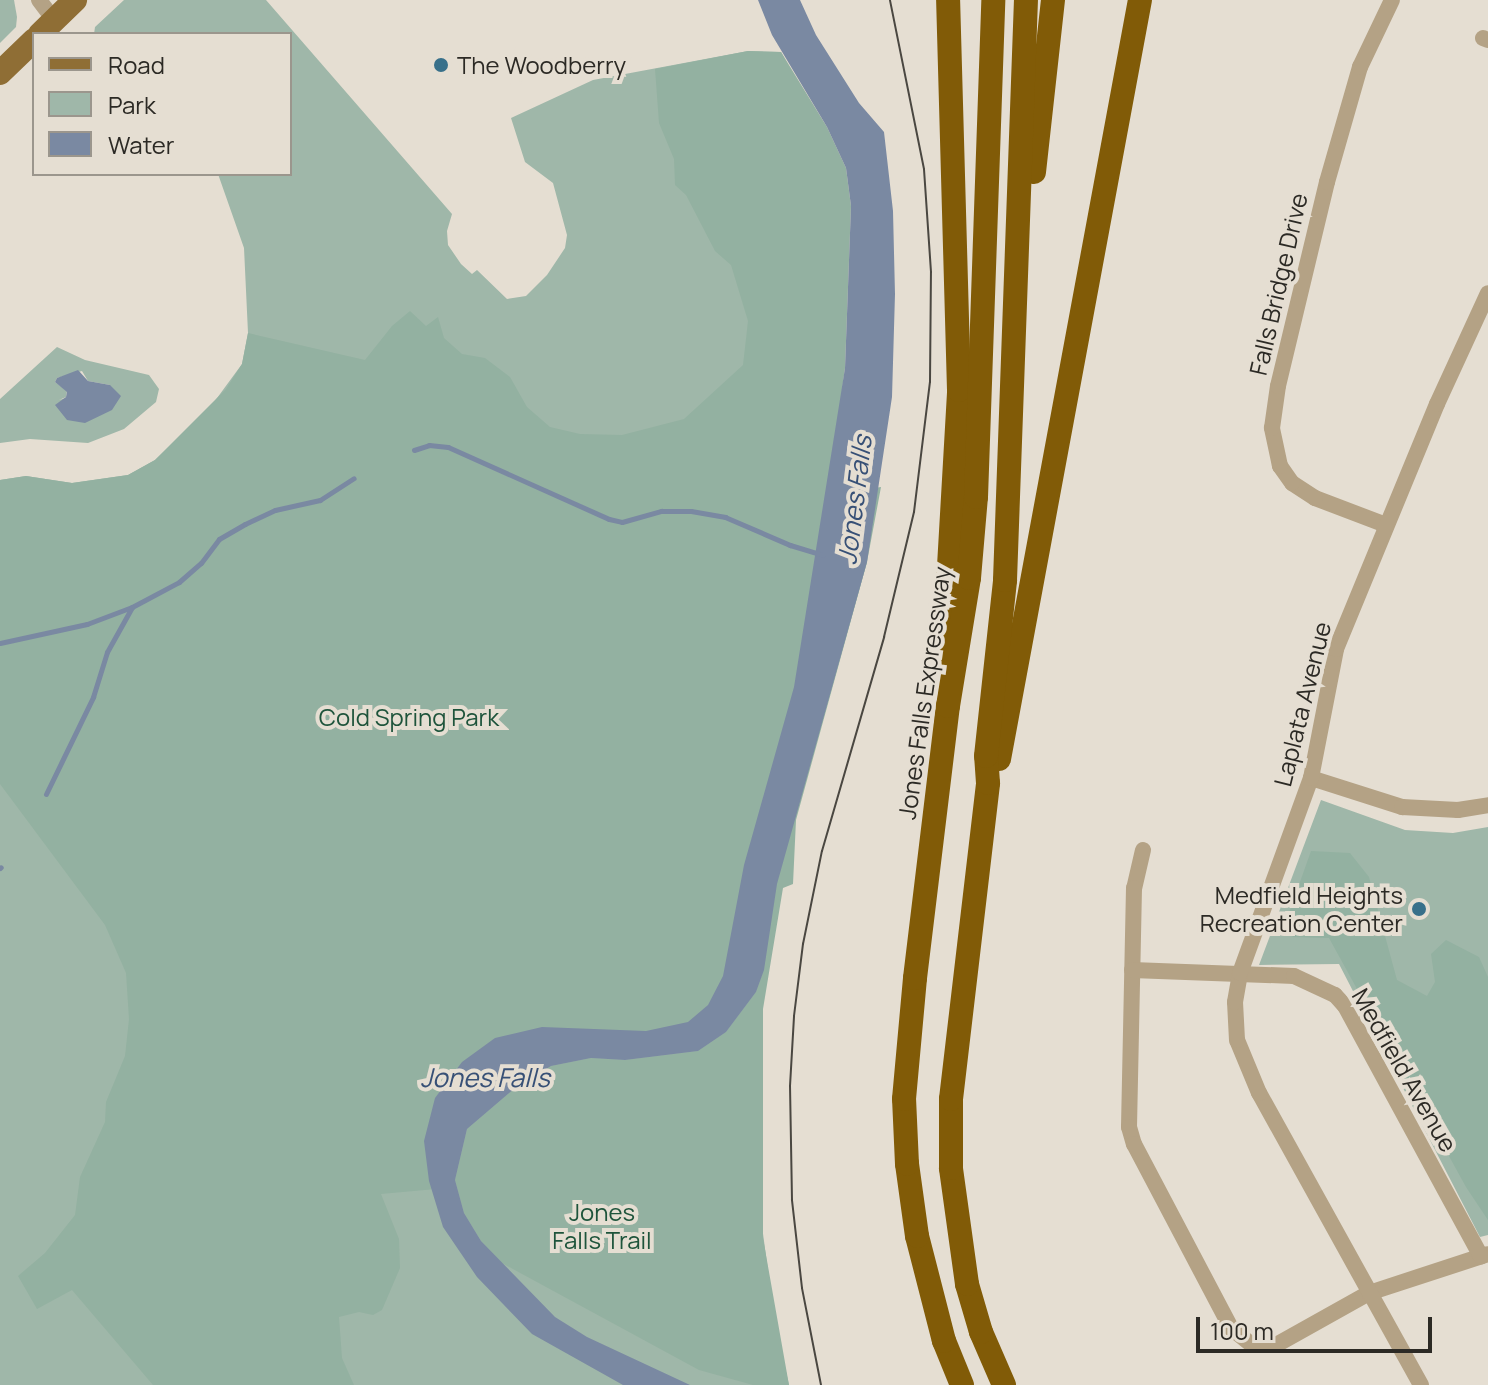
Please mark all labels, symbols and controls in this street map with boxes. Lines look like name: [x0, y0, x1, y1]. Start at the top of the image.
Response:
legend: [32, 32, 292, 176]
text: Road: [108, 48, 165, 81]
place label: The Woodberry: [457, 51, 626, 79]
marker: The Woodberry: [432, 56, 450, 74]
text: Park: [108, 88, 156, 121]
text: Water: [108, 128, 175, 161]
street label: Falls Bridge Drive: [1243, 190, 1313, 378]
water label: Jones Falls: [832, 434, 878, 566]
street label: Jones Falls Expressway: [892, 565, 956, 821]
street label: Laplata Avenue: [1268, 619, 1336, 789]
park label: Cold Spring Park: [319, 703, 499, 731]
place label: Medfield Heights Recreation Center: [1200, 881, 1403, 937]
marker: Medfield Heights Recreation Center: [1410, 900, 1428, 918]
street label: Medfield Avenue: [1347, 983, 1463, 1157]
water label: Jones Falls: [420, 1062, 550, 1094]
park label: Jones Falls Trail: [552, 1198, 652, 1254]
scale bar: [1200, 1301, 1436, 1351]
text: 100 m: [1210, 1314, 1274, 1347]

